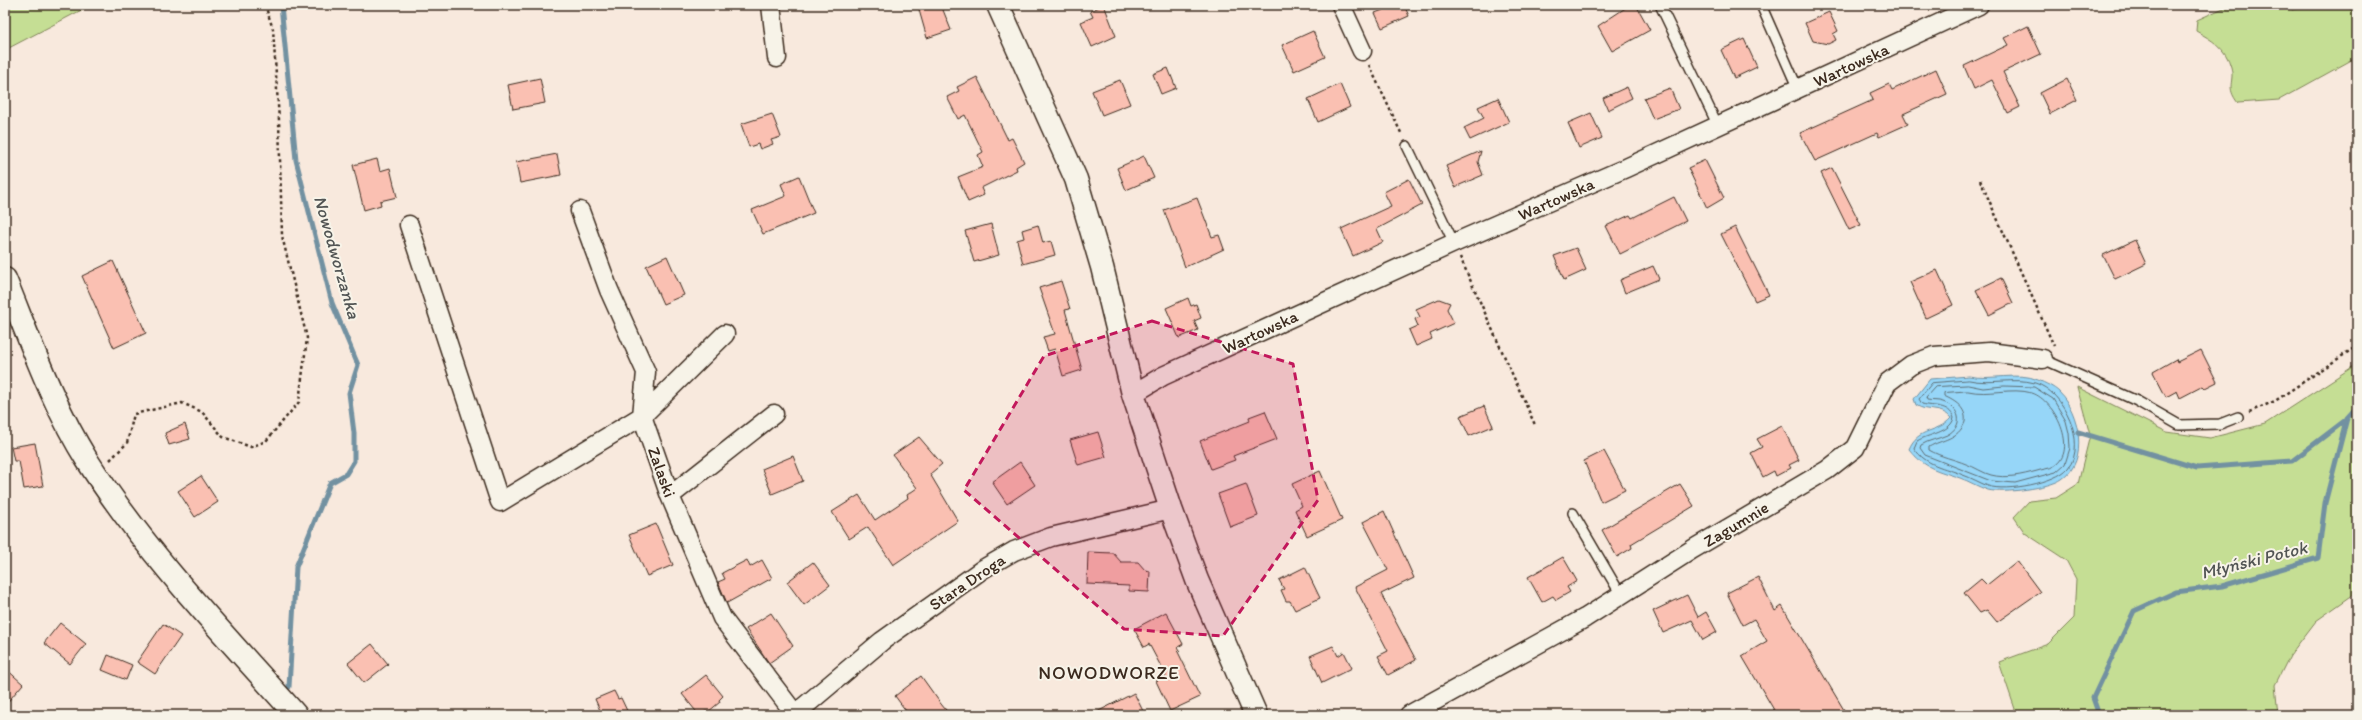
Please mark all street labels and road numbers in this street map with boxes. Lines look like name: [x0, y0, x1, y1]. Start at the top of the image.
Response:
street label: Wartowska: [1810, 39, 1892, 91]
street label: Wartowska: [1515, 173, 1597, 225]
street label: Wartowska: [1219, 306, 1301, 358]
street label: Zalaski: [644, 444, 680, 500]
street label: Zagumnie: [1700, 497, 1772, 551]
street label: Stara Droga: [925, 549, 1009, 615]

